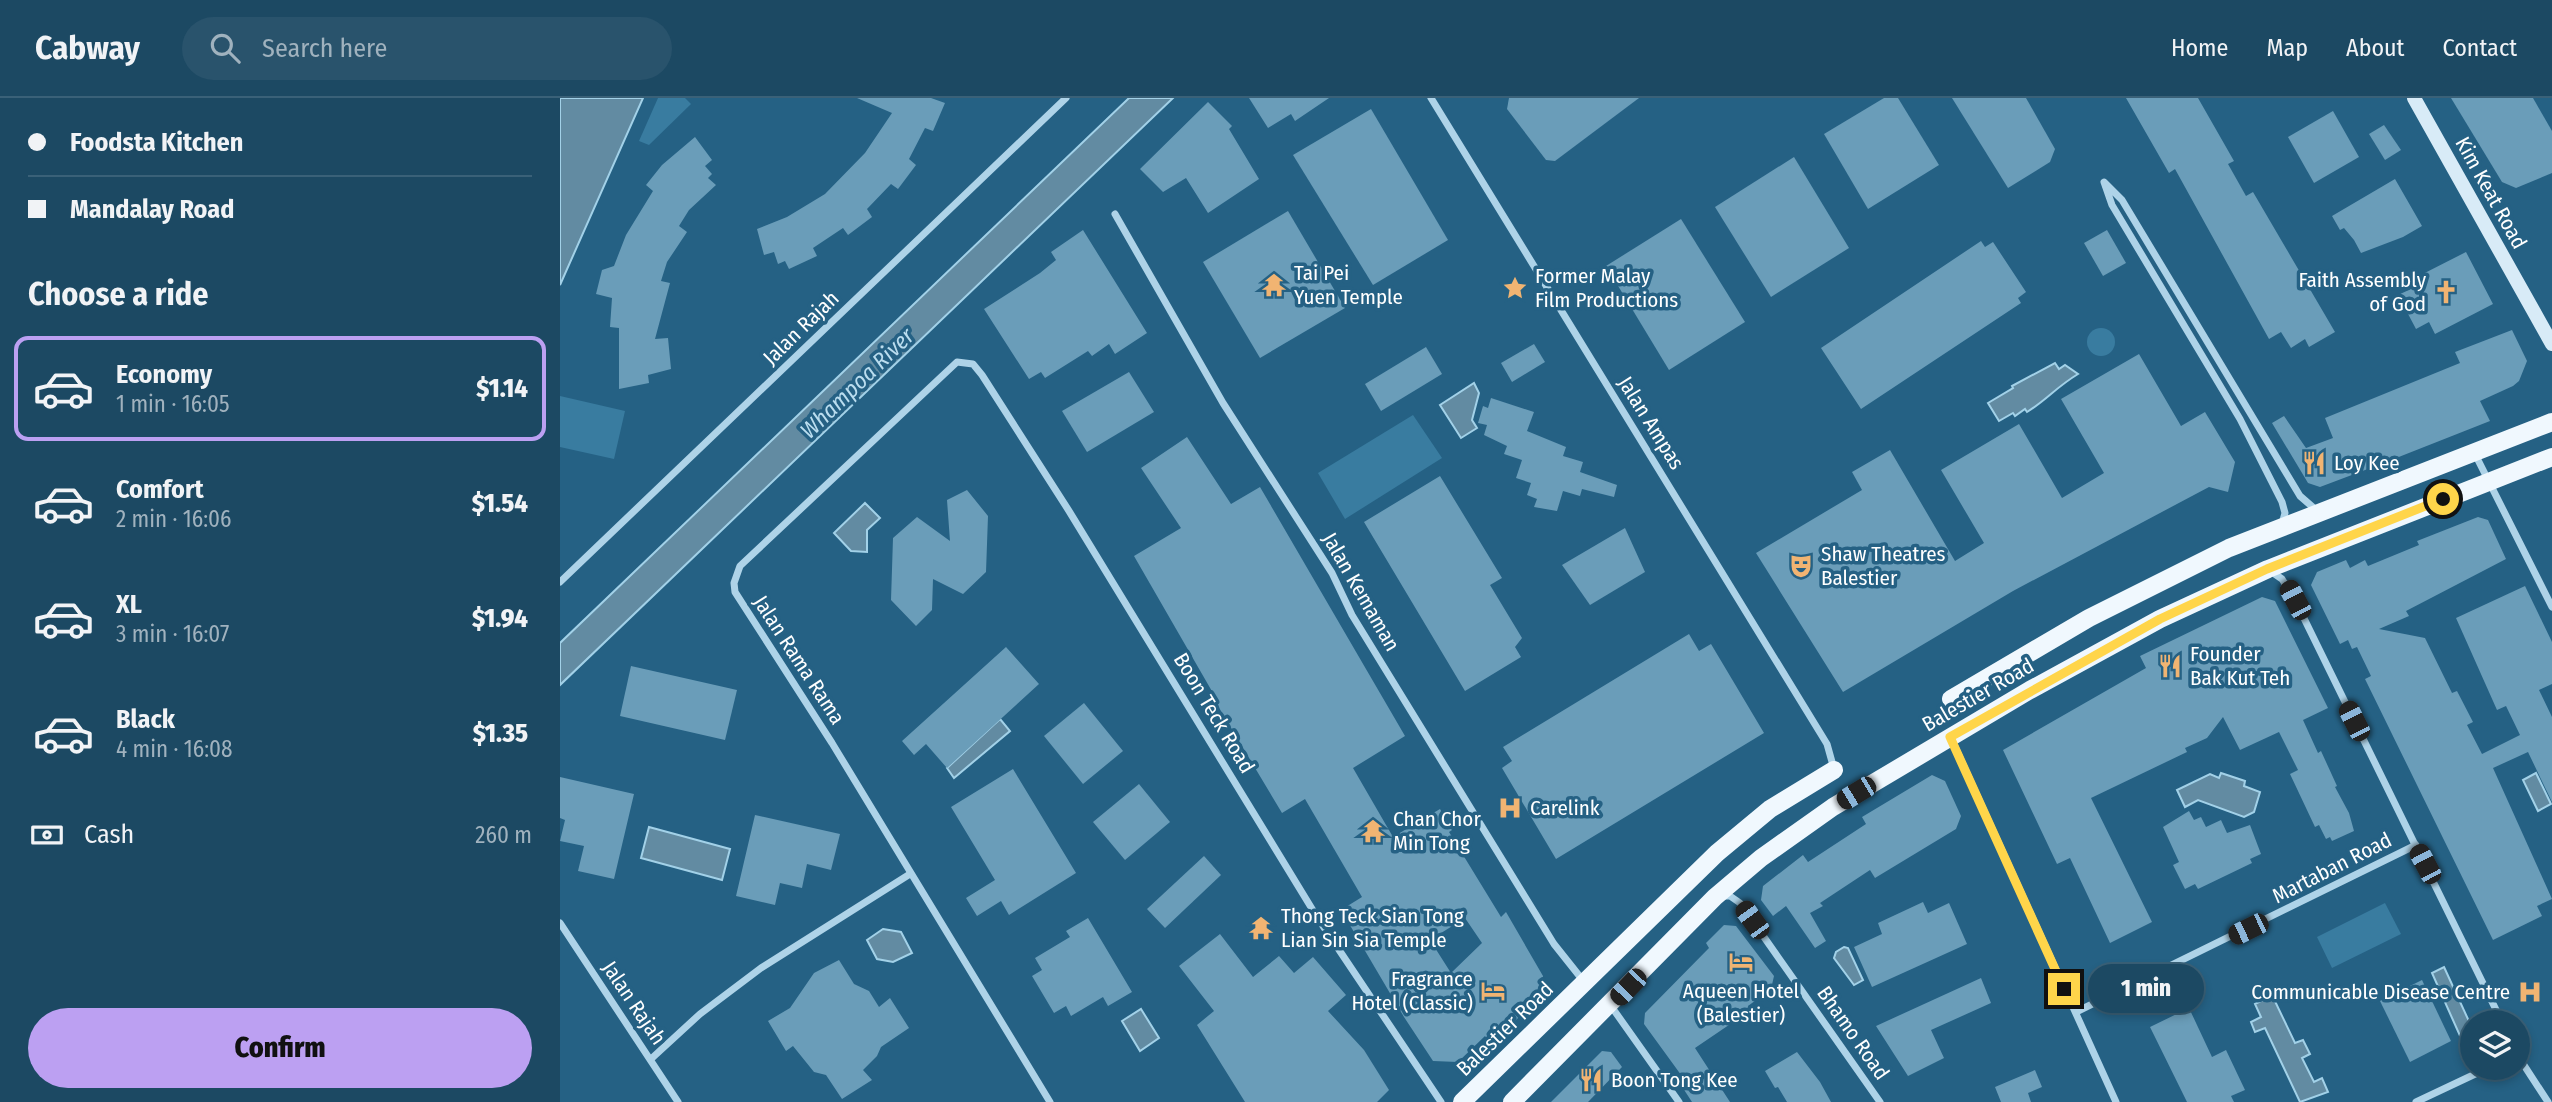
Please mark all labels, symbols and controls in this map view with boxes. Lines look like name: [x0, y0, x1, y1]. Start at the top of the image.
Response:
search box: [182, 17, 672, 80]
text: Cabway: [35, 28, 140, 68]
icon: search: [206, 29, 244, 67]
text: Search here: [262, 33, 387, 64]
text: Home: [2171, 34, 2228, 62]
text: Map: [2266, 34, 2308, 62]
text: About: [2346, 34, 2404, 62]
text: Contact: [2442, 34, 2517, 62]
text: Foodsta Kitchen: [70, 127, 243, 158]
street label: Kim Keat Road: [2450, 132, 2532, 254]
text: Mandalay Road: [70, 194, 234, 225]
place label: Tai Pei Yuen Temple: [1294, 260, 1403, 310]
place label: Former Malay Film Productions: [1535, 263, 1678, 313]
place label: Faith Assembly of God: [2298, 267, 2427, 317]
temple icon: Tai Pei Yuen Temple: [1260, 271, 1288, 299]
place icon: Former Malay Film Productions: [1501, 274, 1529, 302]
text: Choose a ride: [28, 275, 209, 313]
church icon: Faith Assembly of God: [2432, 278, 2460, 306]
street label: Jalan Rajah: [758, 285, 844, 371]
water label: Whampoa River: [794, 321, 920, 444]
icon: car: [32, 357, 95, 420]
text: Economy: [116, 359, 212, 390]
street label: Jalan Ampas: [1612, 372, 1690, 474]
text: $1.14: [476, 373, 528, 404]
text: 1 min · 16:05: [116, 390, 229, 418]
restaurant icon: Loy Kee: [2300, 449, 2328, 477]
place label: Loy Kee: [2334, 450, 2400, 476]
icon: car: [32, 472, 95, 535]
text: Comfort: [116, 474, 204, 505]
route start: [2427, 483, 2459, 515]
text: $1.54: [472, 488, 528, 519]
text: 2 min · 16:06: [116, 505, 231, 533]
street label: Jalan Kemaman: [1317, 528, 1405, 656]
place label: Shaw Theatres Balestier: [1821, 541, 1946, 591]
theatre icon: Shaw Theatres Balestier: [1787, 552, 1815, 580]
car: [2276, 577, 2315, 623]
icon: car: [32, 587, 95, 650]
text: XL: [116, 589, 142, 620]
street label: Jalan Rama Rama: [748, 591, 850, 729]
text: $1.94: [472, 603, 528, 634]
text: 3 min · 16:07: [116, 620, 229, 648]
place label: Founder Bak Kut Teh: [2190, 641, 2290, 691]
street label: Boon Teck Road: [1168, 648, 1260, 778]
restaurant icon: Founder Bak Kut Teh: [2156, 652, 2184, 680]
street label: Balestier Road: [1918, 653, 2038, 737]
car: [2336, 698, 2373, 744]
icon: car: [32, 702, 95, 765]
text: Black: [116, 704, 175, 735]
text: $1.35: [473, 718, 528, 749]
text: 4 min · 16:08: [116, 735, 233, 763]
car: [1833, 773, 1880, 813]
hospital icon: Carelink: [1496, 794, 1524, 822]
place label: Carelink: [1530, 795, 1600, 821]
place label: Chan Chor Min Tong: [1393, 806, 1481, 856]
icon: cash: [28, 816, 66, 854]
temple icon: Chan Chor Min Tong: [1359, 817, 1387, 845]
text: Cash: [84, 819, 134, 850]
text: 260 m: [475, 821, 532, 849]
street label: Martaban Road: [2268, 827, 2396, 909]
car: [2406, 841, 2445, 887]
car: [1732, 897, 1773, 943]
place label: Thong Teck Sian Tong Lian Sin Sia Temple: [1281, 903, 1464, 953]
car: [2225, 910, 2272, 948]
temple icon: Thong Teck Sian Tong Lian Sin Sia Temple: [1247, 914, 1275, 942]
hotel icon: Aqueen Hotel (Balestier): [1727, 948, 1755, 976]
street label: Jalan Rajah: [597, 956, 671, 1050]
callout: 1 min: [2088, 964, 2204, 1014]
car: [1606, 965, 1651, 1009]
place label: Fragrance Hotel (Classic): [1351, 966, 1473, 1016]
route end: [2048, 973, 2080, 1005]
text: 1 min: [2121, 974, 2171, 1002]
street label: Balestier Road: [1451, 976, 1559, 1082]
hotel icon: Fragrance Hotel (Classic): [1479, 977, 1507, 1005]
place label: Aqueen Hotel (Balestier): [1683, 978, 1800, 1028]
hospital icon: Communicable Disease Centre: [2516, 978, 2544, 1006]
place label: Communicable Disease Centre: [2251, 979, 2510, 1005]
street label: Bhamo Road: [1811, 981, 1895, 1085]
button: Confirm: [28, 1008, 532, 1088]
map controls: [2460, 1010, 2530, 1080]
button: layers: [2460, 1010, 2530, 1080]
restaurant icon: Boon Tong Kee: [1577, 1066, 1605, 1094]
place label: Boon Tong Kee: [1611, 1067, 1738, 1093]

